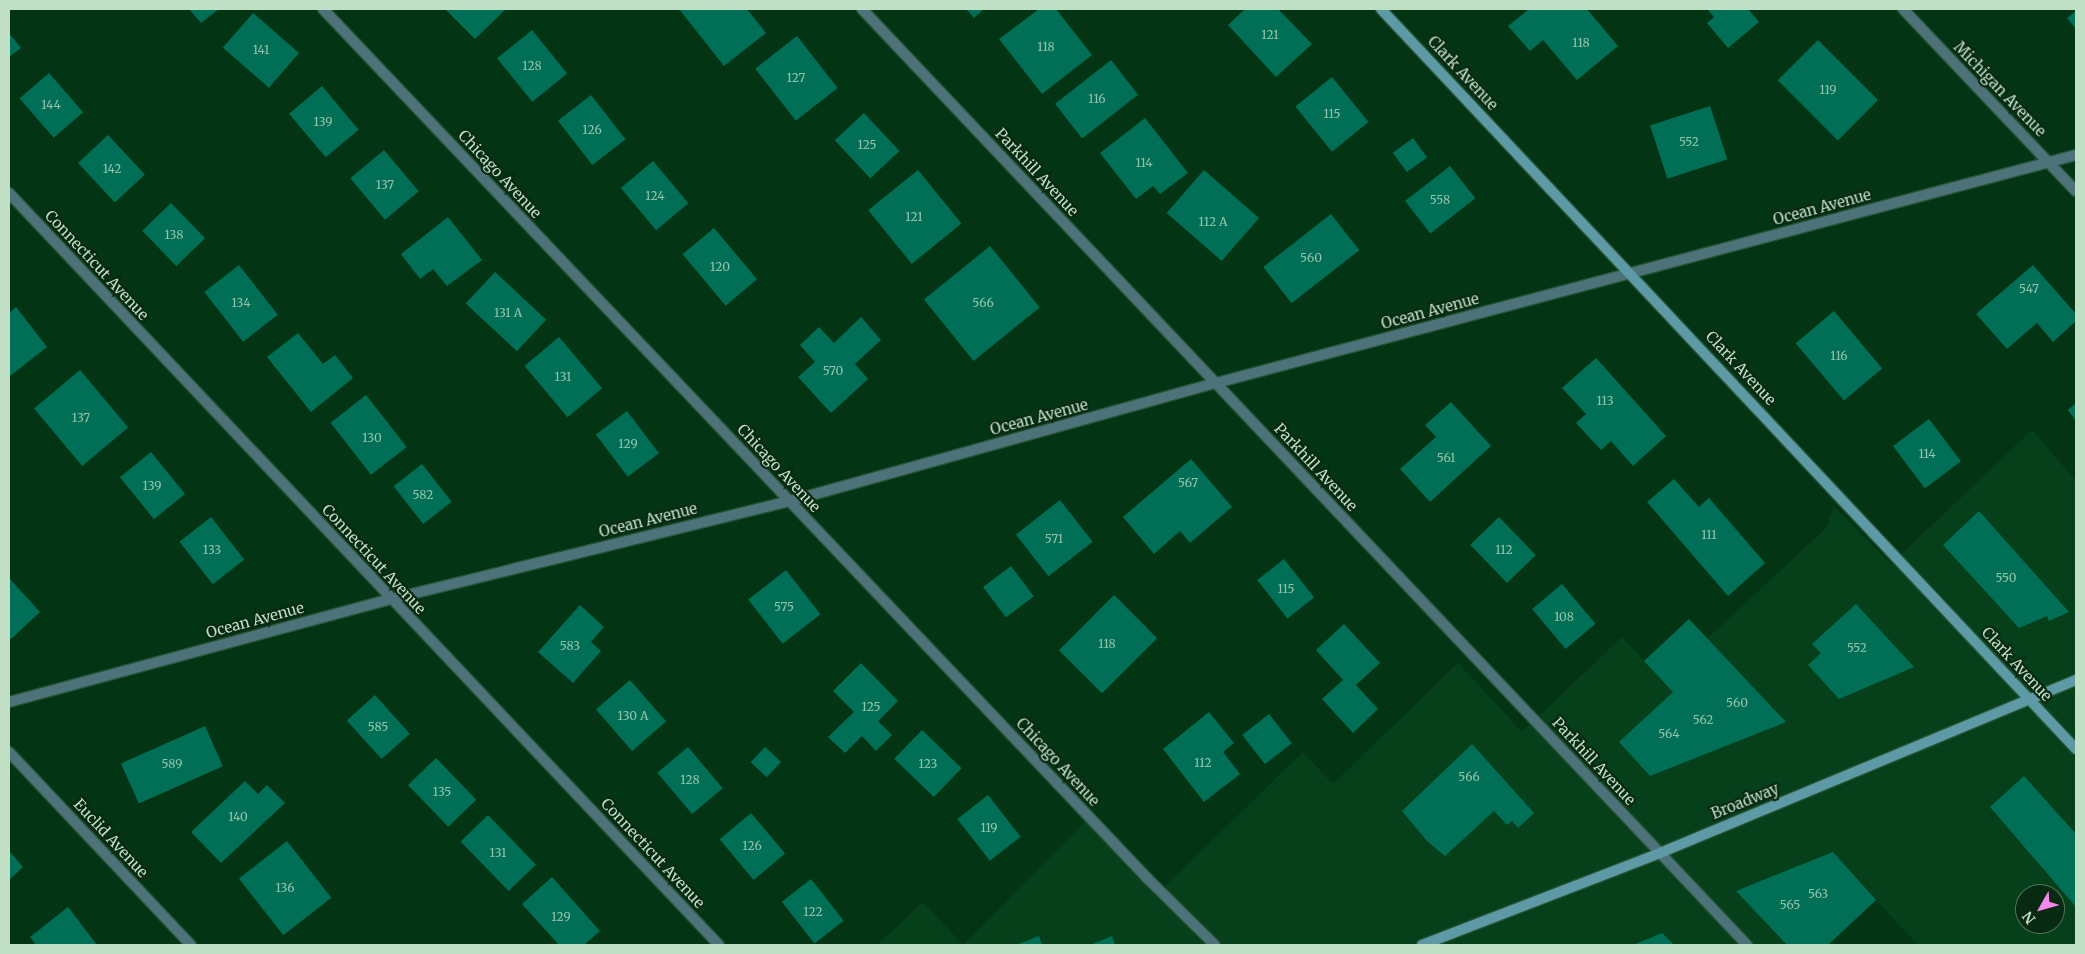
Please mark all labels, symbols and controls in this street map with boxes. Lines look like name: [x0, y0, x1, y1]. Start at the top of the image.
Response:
house number: 121: [1261, 28, 1279, 42]
street label: Clark Avenue: [1424, 32, 1502, 114]
house number: 118: [1572, 36, 1590, 50]
street label: Michigan Avenue: [1950, 38, 2050, 140]
house number: 118: [1037, 40, 1055, 54]
house number: 141: [253, 43, 269, 57]
house number: 128: [522, 59, 542, 73]
house number: 127: [787, 71, 805, 85]
house number: 119: [1819, 83, 1837, 97]
house number: 116: [1088, 92, 1106, 106]
house number: 144: [41, 98, 61, 112]
house number: 115: [1323, 107, 1341, 121]
house number: 139: [314, 115, 332, 129]
house number: 126: [582, 123, 602, 137]
street label: Parkhill Avenue: [992, 124, 1082, 220]
street label: Chicago Avenue: [455, 126, 545, 222]
house number: 552: [1679, 135, 1699, 149]
house number: 125: [858, 138, 876, 152]
house number: 114: [1135, 156, 1153, 170]
house number: 142: [103, 162, 121, 176]
house number: 137: [376, 178, 394, 192]
street label: Ocean Avenue: [1771, 185, 1873, 229]
house number: 124: [645, 189, 665, 203]
house number: 558: [1430, 193, 1450, 207]
street label: Connecticut Avenue: [41, 206, 153, 324]
house number: 121: [905, 210, 923, 224]
house number: 112 A: [1199, 215, 1227, 229]
house number: 138: [165, 228, 183, 242]
house number: 560: [1300, 251, 1322, 265]
house number: 120: [710, 260, 730, 274]
house number: 547: [2019, 282, 2039, 296]
street label: Ocean Avenue: [1379, 289, 1481, 333]
house number: 134: [231, 296, 251, 310]
house number: 566: [972, 296, 994, 310]
house number: 131 A: [494, 306, 522, 320]
street label: Clark Avenue: [1702, 327, 1780, 409]
house number: 116: [1830, 349, 1848, 363]
house number: 570: [823, 364, 843, 378]
house number: 131: [555, 370, 571, 384]
house number: 113: [1596, 394, 1614, 408]
street label: Ocean Avenue: [988, 395, 1090, 439]
house number: 137: [72, 411, 90, 425]
street label: Parkhill Avenue: [1271, 419, 1361, 515]
street label: Chicago Avenue: [734, 420, 824, 516]
house number: 130: [362, 431, 382, 445]
house number: 129: [618, 437, 638, 451]
house number: 114: [1918, 447, 1936, 461]
house number: 561: [1437, 451, 1455, 465]
house number: 567: [1178, 476, 1198, 490]
house number: 139: [143, 479, 161, 493]
house number: 582: [413, 488, 433, 502]
street label: Ocean Avenue: [597, 499, 699, 541]
street label: Connecticut Avenue: [318, 500, 430, 618]
house number: 111: [1701, 528, 1717, 542]
house number: 571: [1045, 532, 1063, 546]
house number: 133: [203, 543, 221, 557]
house number: 112: [1495, 543, 1513, 557]
house number: 550: [1996, 571, 2016, 585]
house number: 115: [1277, 582, 1295, 596]
street label: Ocean Avenue: [204, 598, 306, 642]
house number: 575: [774, 600, 794, 614]
house number: 108: [1554, 610, 1574, 624]
street label: Clark Avenue: [1978, 623, 2056, 705]
house number: 118: [1098, 637, 1116, 651]
house number: 583: [560, 639, 580, 653]
house number: 552: [1847, 641, 1867, 655]
house number: 560: [1726, 696, 1748, 710]
house number: 125: [862, 700, 880, 714]
house number: 130 A: [618, 709, 648, 723]
street label: Parkhill Avenue: [1549, 713, 1639, 809]
house number: 562: [1693, 713, 1713, 727]
street label: Chicago Avenue: [1013, 714, 1103, 810]
house number: 585: [368, 720, 388, 734]
house number: 564: [1658, 727, 1680, 741]
house number: 112: [1194, 756, 1212, 770]
house number: 589: [162, 757, 182, 771]
house number: 123: [919, 757, 937, 771]
house number: 566: [1458, 770, 1480, 784]
house number: 128: [680, 773, 700, 787]
street label: Broadway: [1708, 779, 1782, 823]
house number: 135: [433, 785, 451, 799]
street label: Connecticut Avenue: [597, 794, 709, 912]
street label: Euclid Avenue: [70, 795, 152, 881]
house number: 140: [228, 810, 248, 824]
house number: 119: [980, 821, 998, 835]
house number: 126: [742, 839, 762, 853]
house number: 131: [490, 846, 506, 860]
house number: 136: [275, 881, 295, 895]
north arrow: [2015, 884, 2065, 934]
house number: 563: [1808, 887, 1828, 901]
house number: 565: [1780, 898, 1800, 912]
house number: 122: [803, 905, 823, 919]
text: N: [2018, 908, 2039, 928]
house number: 129: [551, 910, 571, 924]

